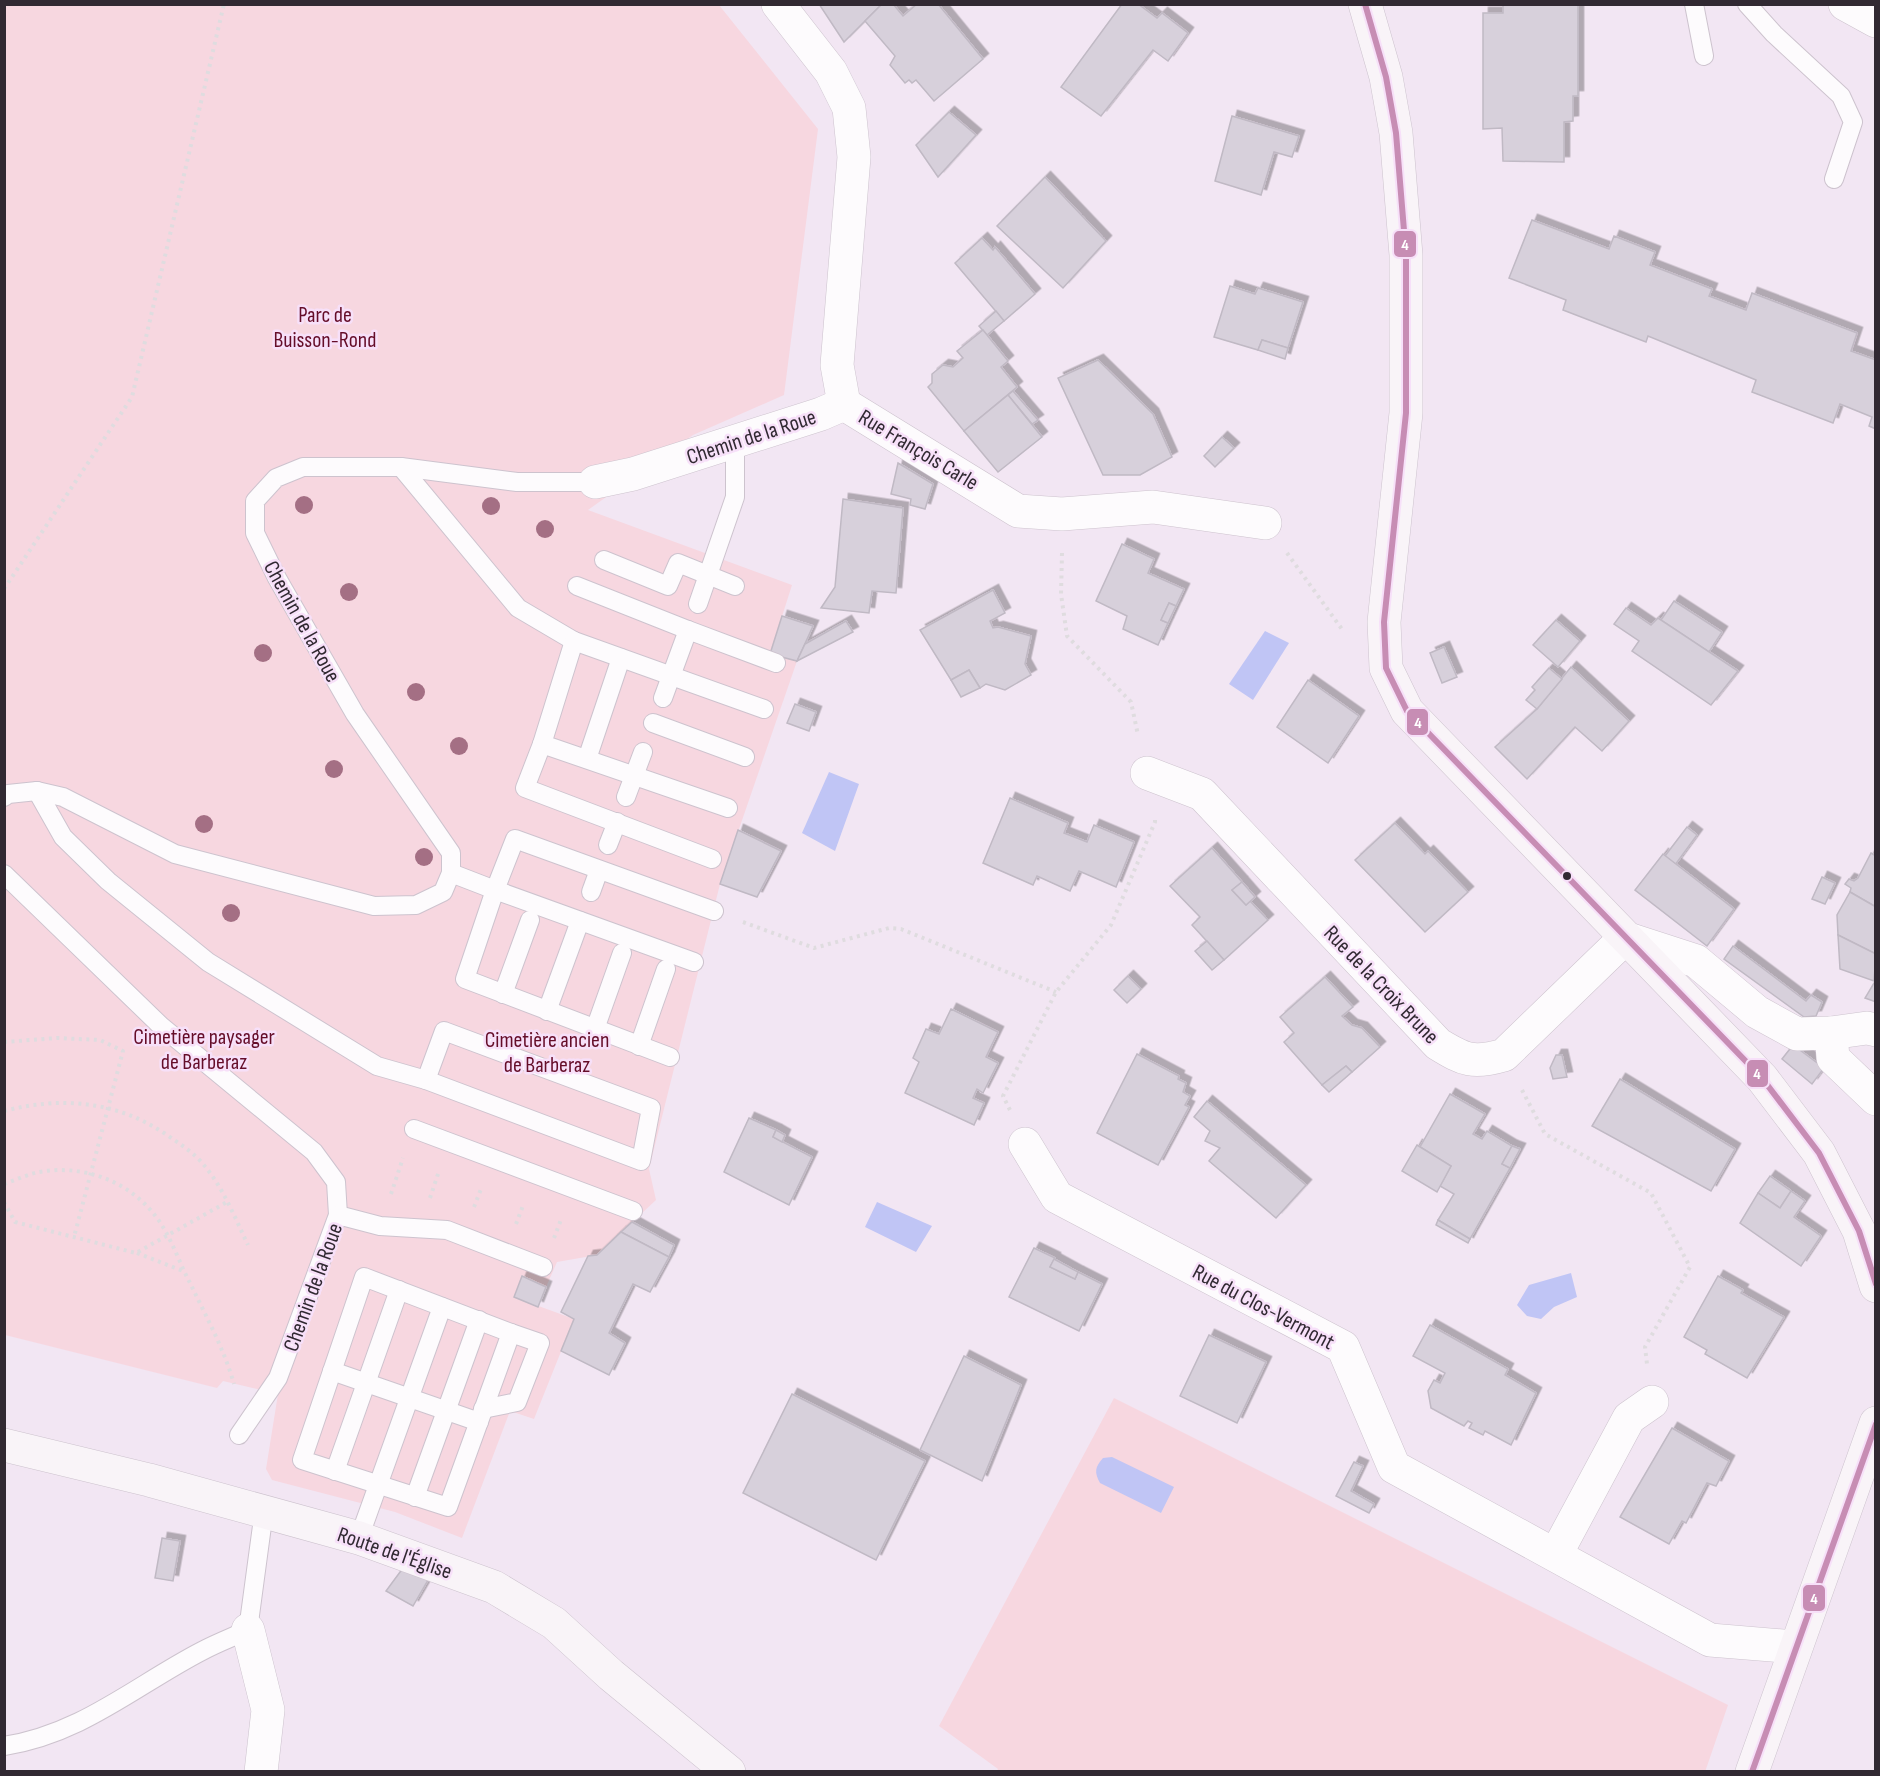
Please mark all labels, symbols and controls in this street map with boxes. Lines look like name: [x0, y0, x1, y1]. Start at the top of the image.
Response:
line badge: 4: [1393, 230, 1417, 258]
text: 4: [1401, 236, 1409, 255]
park label: Parc de Buisson-Rond: [274, 302, 376, 354]
street label: Chemin de la Roue: [683, 404, 820, 471]
street label: Rue François Carle: [853, 404, 983, 497]
street label: Chemin de la Roue: [257, 556, 346, 687]
line badge: 4: [1406, 708, 1429, 736]
text: 4: [1414, 714, 1422, 733]
unlabelled marker: [1561, 870, 1573, 882]
street label: Rue de la Croix Brune: [1318, 920, 1444, 1050]
park label: Cimetière paysager de Barberaz: [133, 1024, 275, 1076]
park label: Cimetière ancien de Barberaz: [485, 1027, 609, 1079]
line badge: 4: [1746, 1059, 1769, 1088]
text: 4: [1753, 1065, 1761, 1084]
street label: Chemin de la Roue: [278, 1220, 349, 1355]
street label: Rue du Clos-Vermont: [1188, 1259, 1339, 1356]
street label: Route de l'Église: [334, 1521, 455, 1586]
line badge: 4: [1802, 1584, 1826, 1612]
text: 4: [1810, 1590, 1818, 1609]

